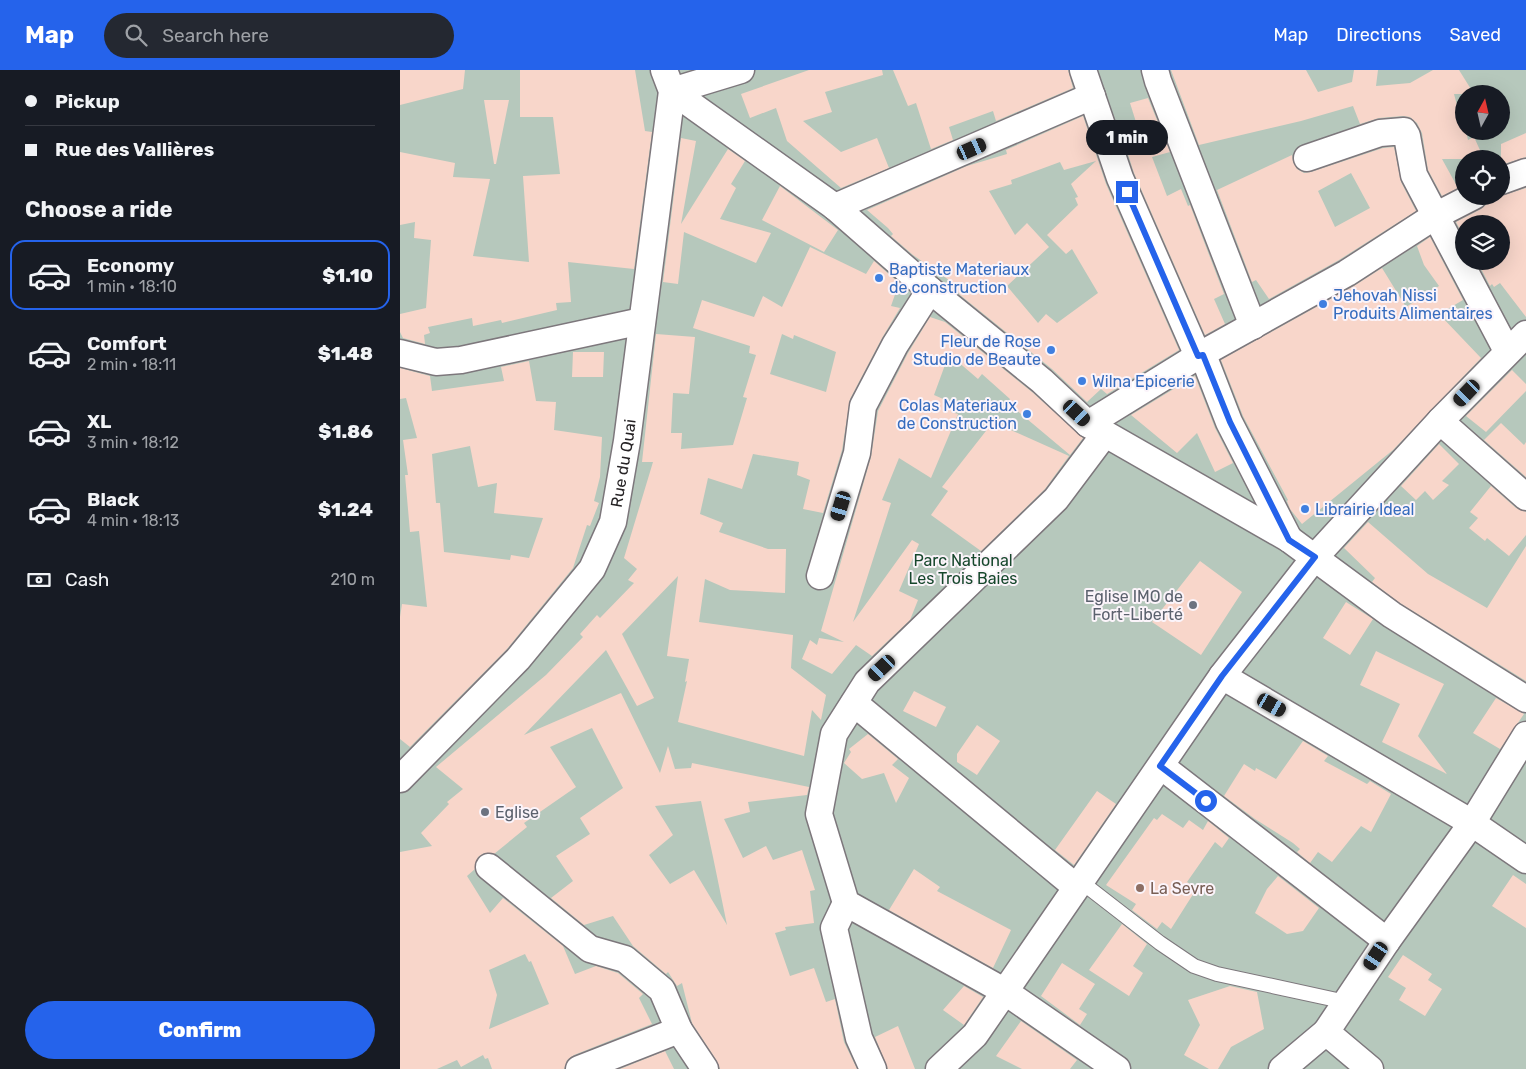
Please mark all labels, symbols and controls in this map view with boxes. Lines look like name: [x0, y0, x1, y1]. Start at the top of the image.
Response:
search box: [104, 13, 454, 58]
text: Map: [25, 21, 74, 49]
icon: search: [122, 21, 150, 49]
text: Search here: [162, 24, 269, 47]
text: Map: [1273, 24, 1308, 46]
text: Directions: [1336, 24, 1422, 46]
text: Saved: [1450, 24, 1501, 46]
north arrow: [1455, 85, 1510, 140]
map controls: [1455, 85, 1510, 270]
text: Pickup: [55, 90, 120, 113]
callout: 1 min: [1086, 119, 1168, 154]
text: 1 min: [1106, 128, 1148, 147]
car: [955, 136, 988, 162]
text: Rue des Vallières: [55, 138, 214, 161]
button: locate: [1455, 150, 1510, 205]
route end: [1116, 181, 1138, 203]
text: Choose a ride: [25, 196, 172, 223]
button: layers: [1455, 215, 1510, 270]
icon: car: [27, 253, 72, 298]
text: Economy: [87, 254, 174, 277]
place label: Baptiste Materiaux de construction: [889, 260, 1029, 297]
text: $1.10: [322, 264, 373, 287]
marker: Baptiste Materiaux de construction: [873, 272, 885, 284]
text: 1 min · 18:10: [87, 277, 177, 296]
place label: Jehovah Nissi Produits Alimentaires: [1333, 286, 1493, 323]
marker: Jehovah Nissi Produits Alimentaires: [1317, 298, 1329, 310]
icon: car: [27, 331, 72, 376]
text: Comfort: [87, 332, 167, 355]
place label: Fleur de Rose Studio de Beaute: [913, 332, 1041, 369]
text: $1.48: [318, 342, 373, 365]
marker: Fleur de Rose Studio de Beaute: [1045, 344, 1057, 356]
text: 2 min · 18:11: [87, 355, 176, 374]
place label: Wilna Epicerie: [1092, 372, 1195, 391]
marker: Wilna Epicerie: [1076, 375, 1088, 387]
car: [1451, 377, 1482, 409]
place label: Colas Materiaux de Construction: [897, 396, 1017, 433]
car: [1060, 397, 1093, 429]
marker: Colas Materiaux de Construction: [1021, 408, 1033, 420]
icon: car: [27, 409, 72, 454]
text: XL: [87, 410, 111, 433]
street label: Rue du Quai: [607, 418, 640, 509]
text: $1.86: [318, 420, 373, 443]
text: 3 min · 18:12: [87, 433, 179, 452]
icon: car: [27, 487, 72, 532]
text: Black: [87, 488, 139, 511]
car: [829, 489, 852, 523]
text: $1.24: [318, 498, 373, 521]
place label: Librairie Ideal: [1315, 500, 1414, 519]
marker: Librairie Ideal: [1299, 503, 1311, 515]
text: 4 min · 18:13: [87, 511, 179, 530]
park label: Parc National Les Trois Baies: [908, 551, 1018, 588]
icon: cash: [25, 566, 53, 594]
text: Cash: [65, 568, 109, 591]
text: 210 m: [330, 570, 375, 589]
place label: Eglise IMO de Fort-Liberté: [1085, 587, 1183, 624]
marker: Eglise IMO de Fort-Liberté: [1187, 599, 1199, 611]
car: [865, 652, 898, 684]
car: [1255, 691, 1288, 719]
route start: [1195, 790, 1217, 812]
place label: Eglise: [495, 803, 539, 822]
marker: Eglise: [479, 806, 491, 818]
place label: La Sevre: [1150, 879, 1214, 898]
marker: La Sevre: [1134, 882, 1146, 894]
car: [1361, 939, 1390, 973]
button: Confirm: [25, 1001, 375, 1059]

